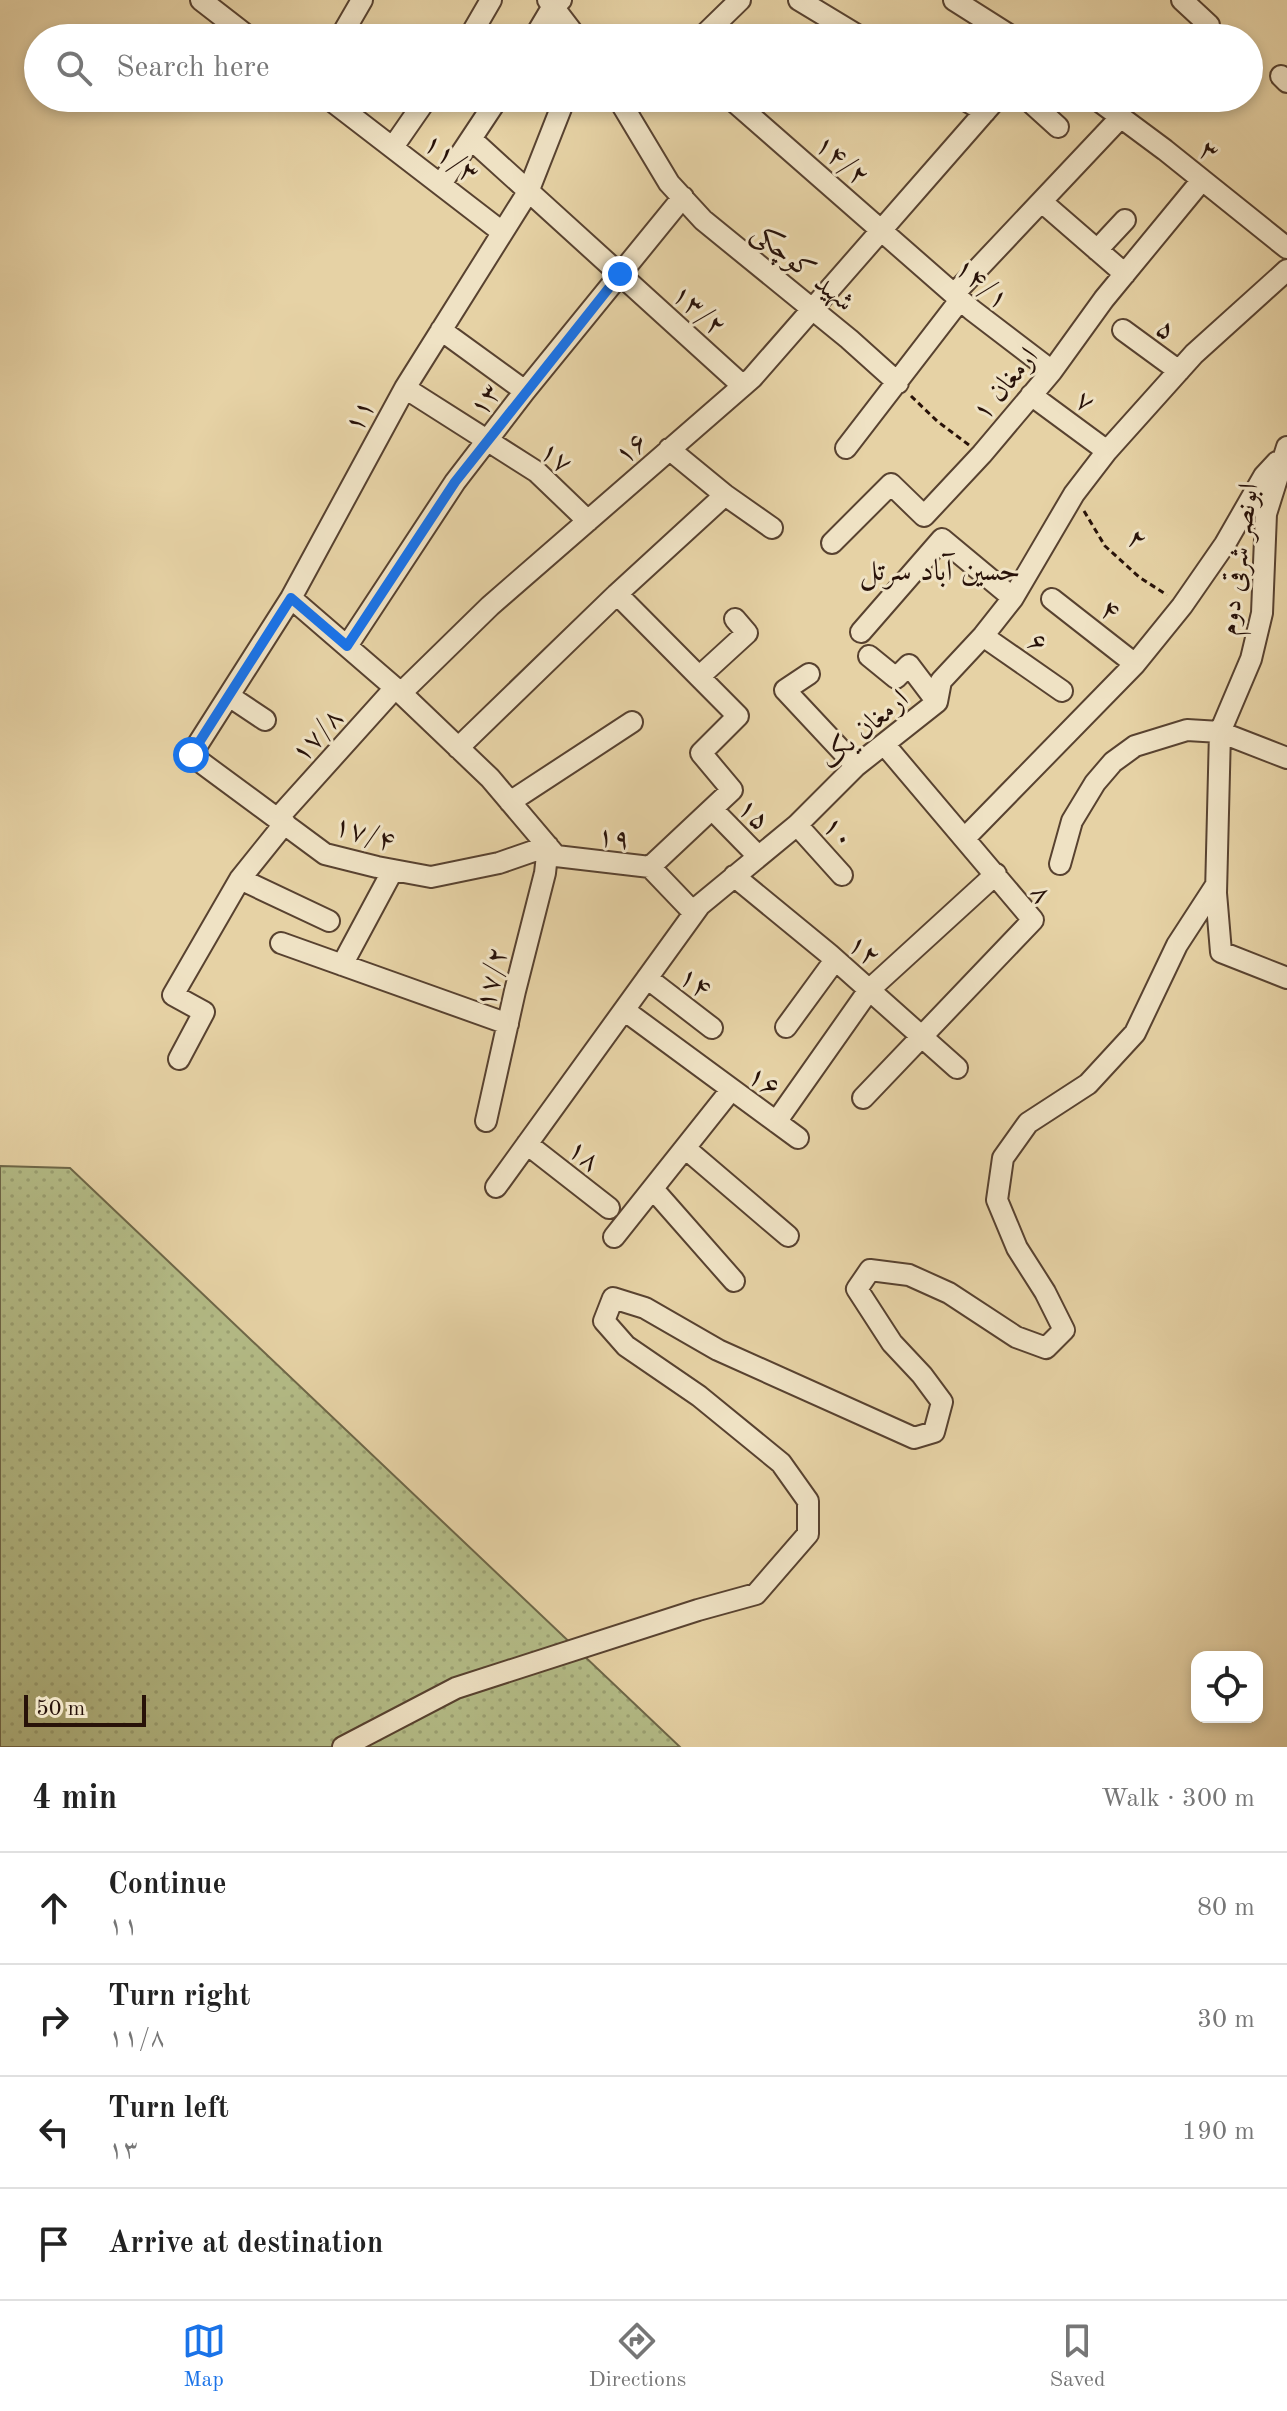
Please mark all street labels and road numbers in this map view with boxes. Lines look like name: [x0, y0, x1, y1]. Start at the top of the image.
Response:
street label: ۱۱/۳: [417, 129, 483, 189]
street label: ۱۴/۲: [809, 130, 874, 192]
street label: ۳: [1193, 136, 1223, 168]
street label: شهید کوچکی: [744, 217, 860, 320]
street label: ۱۴/۱: [949, 253, 1014, 315]
street label: ۱۳/۲: [666, 280, 730, 342]
street label: ۵: [1150, 314, 1180, 347]
street label: ارمغان ۱: [968, 343, 1044, 427]
street label: ۱۳: [465, 379, 507, 422]
street label: ۷: [1069, 386, 1099, 419]
street label: ۱۱: [340, 395, 381, 438]
street label: ۱۶: [610, 428, 654, 471]
street label: ۱۷: [534, 437, 577, 480]
street label: ابونصر شرقی دوم: [1214, 481, 1272, 638]
street label: ۲: [1120, 524, 1151, 556]
street label: ۴: [1094, 595, 1124, 627]
street label: ۶: [1023, 627, 1052, 660]
street label: ارمغان یک: [814, 684, 915, 776]
street label: ۱۷/۸: [287, 704, 349, 768]
street label: ۱۵: [731, 794, 774, 837]
street label: ۱۰: [816, 811, 859, 855]
street label: ۱۷/۴: [331, 812, 398, 857]
street label: ۱۹: [596, 823, 632, 855]
street label: ۸: [1024, 880, 1057, 909]
street label: ۱۲: [841, 930, 885, 973]
street label: ۱۷/۲: [472, 944, 514, 1011]
street label: ۱۴: [673, 962, 716, 1004]
street label: ۱۶: [742, 1061, 785, 1103]
street label: ۱۸: [562, 1135, 605, 1177]

